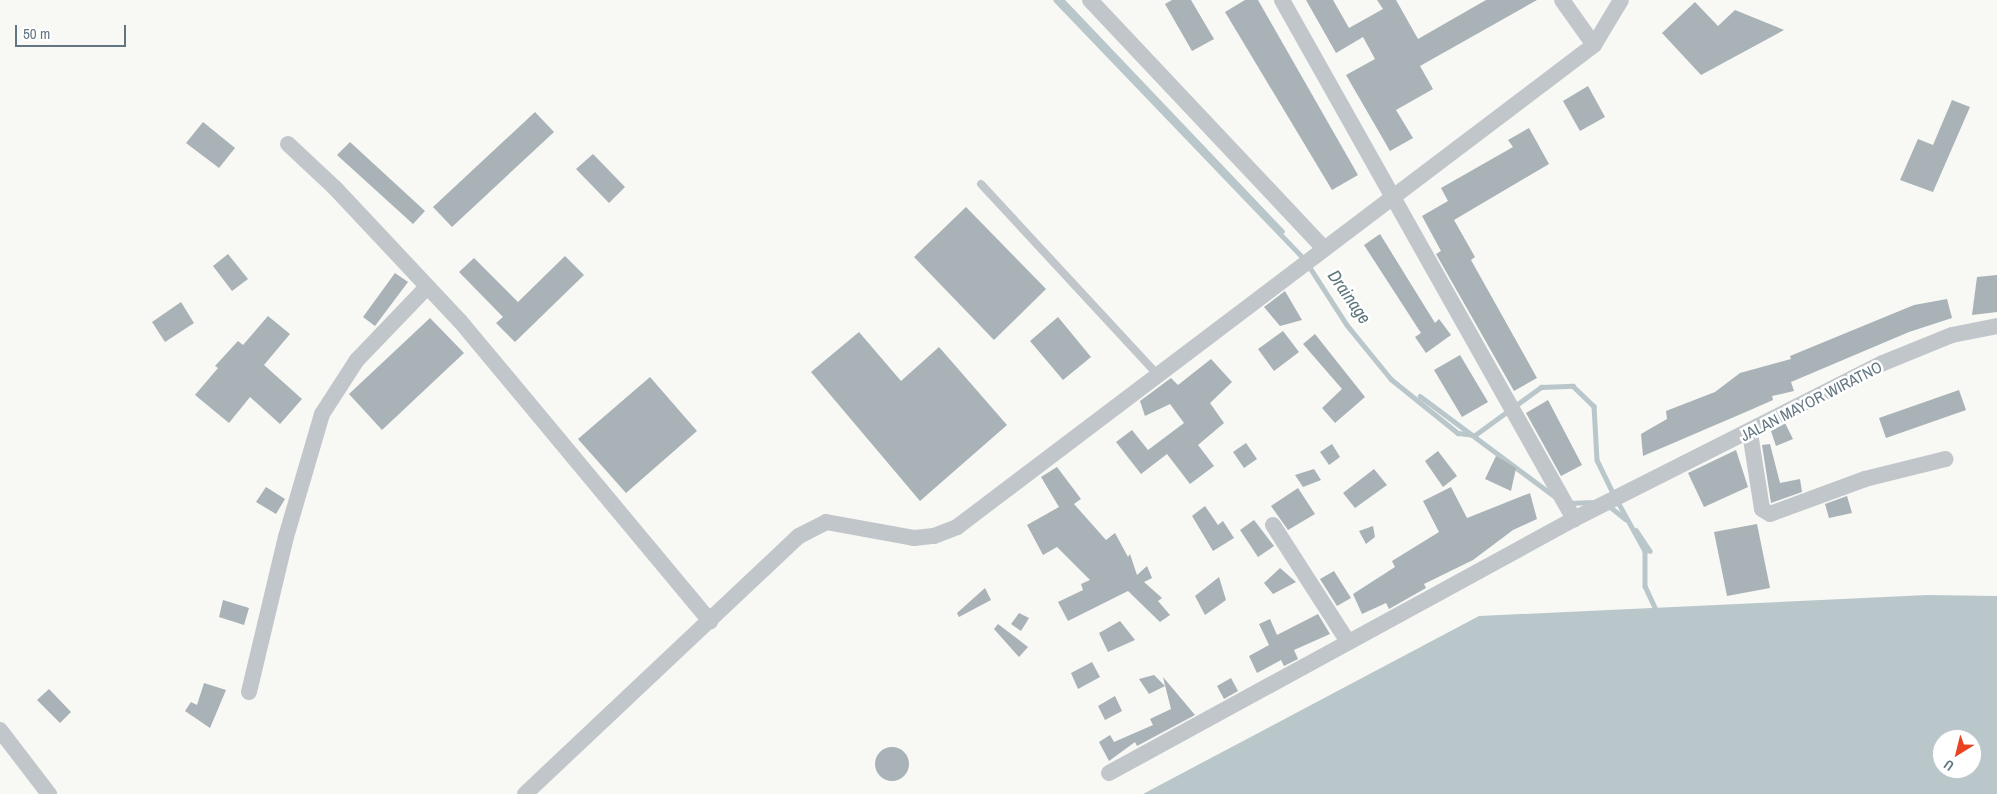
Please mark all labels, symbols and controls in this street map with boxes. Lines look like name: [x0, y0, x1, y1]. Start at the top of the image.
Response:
scale bar: [18, 15, 129, 47]
text: 50 m: [23, 23, 50, 44]
water label: Drainage: [1323, 266, 1375, 328]
street label: JALAN MAYOR WIRATNO: [1737, 357, 1885, 445]
north arrow: [1932, 729, 1982, 779]
text: U: [1940, 756, 1957, 775]

